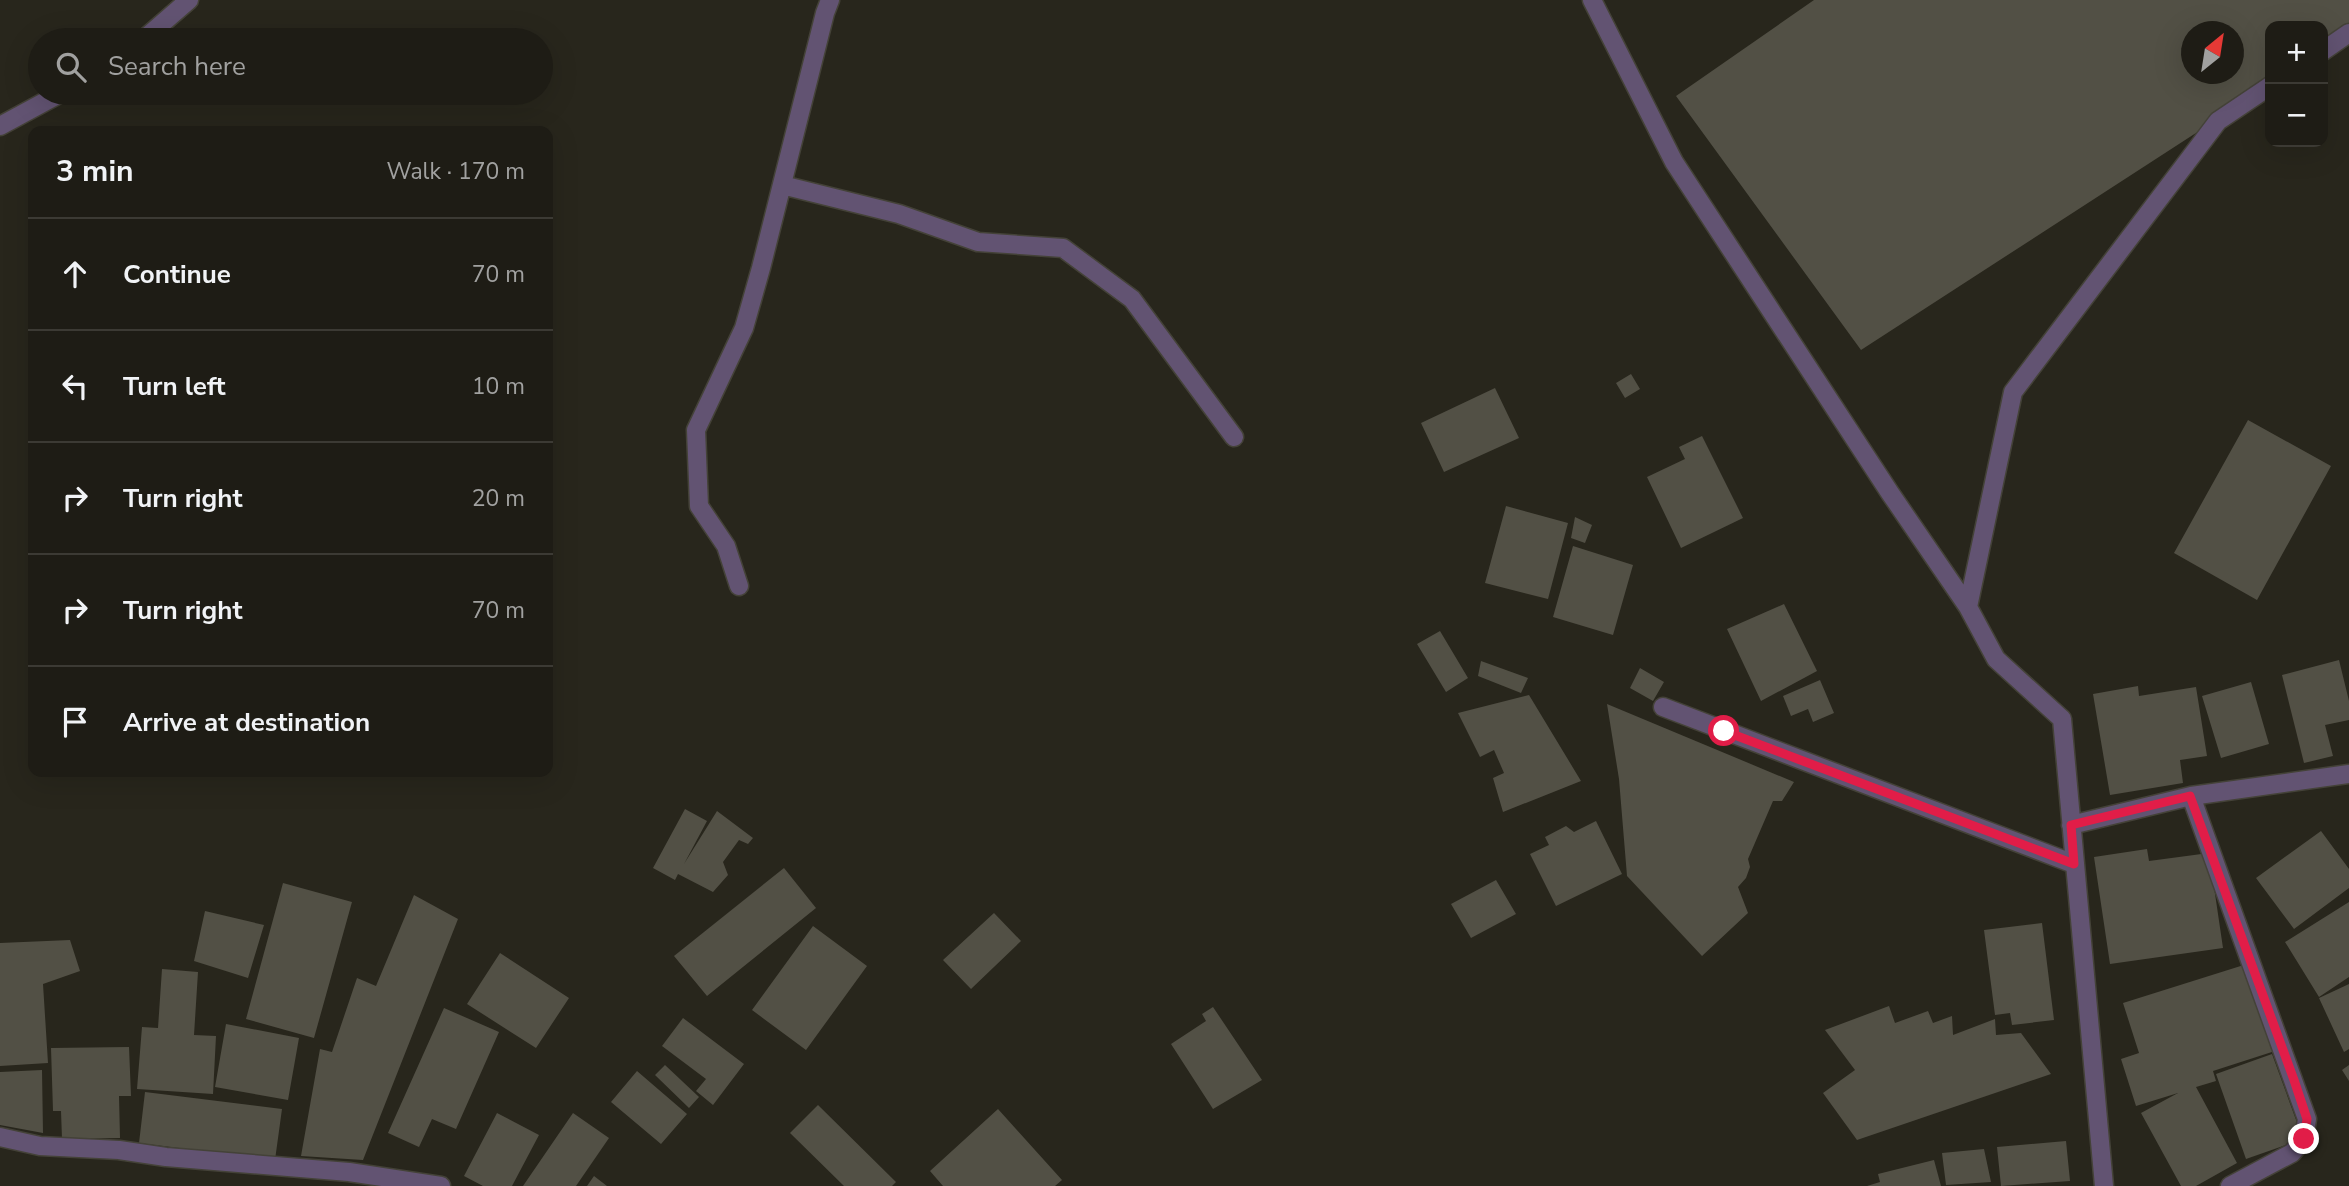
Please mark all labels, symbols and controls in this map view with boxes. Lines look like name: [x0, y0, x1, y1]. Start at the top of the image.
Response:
north arrow: [2181, 21, 2244, 84]
map controls: [2265, 21, 2328, 147]
button: +: [2265, 21, 2328, 84]
search box: [28, 28, 553, 105]
icon: search: [52, 48, 90, 86]
text: Search here: [108, 49, 246, 84]
button: −: [2265, 84, 2328, 147]
text: 3 min: [56, 151, 134, 192]
text: Walk · 170 m: [386, 156, 525, 187]
icon: ahead: [56, 255, 94, 293]
text: Continue: [123, 257, 231, 292]
text: 70 m: [472, 259, 525, 290]
icon: left: [56, 367, 94, 405]
text: Turn left: [123, 369, 226, 404]
text: 10 m: [472, 371, 525, 402]
icon: right: [56, 479, 94, 517]
text: Turn right: [123, 481, 242, 516]
text: 20 m: [472, 483, 525, 514]
icon: right: [56, 591, 94, 629]
text: Turn right: [123, 593, 242, 628]
text: 70 m: [472, 595, 525, 626]
icon: arrive: [56, 703, 94, 741]
text: Arrive at destination: [123, 705, 370, 740]
route start: [1708, 715, 1739, 746]
route end: [2288, 1123, 2319, 1154]

